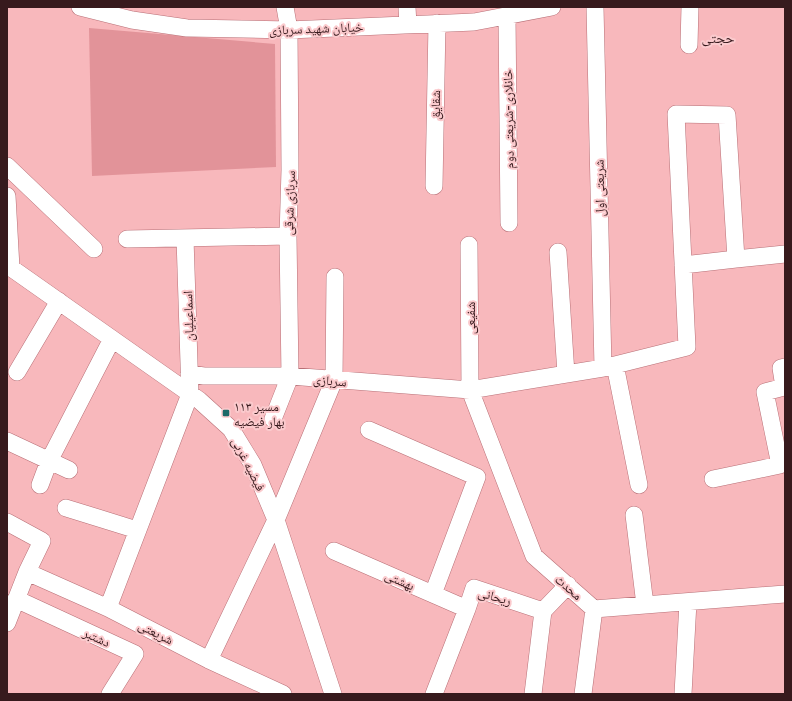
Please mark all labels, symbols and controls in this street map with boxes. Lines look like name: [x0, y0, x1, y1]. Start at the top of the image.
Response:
street label: خیابان شهید سربازی: [268, 18, 364, 39]
district label: حجتی: [702, 29, 735, 47]
street label: خانلاری-شریعتی دوم: [499, 69, 518, 169]
street label: شقایق: [427, 90, 444, 120]
street label: شریعتی اول: [591, 159, 608, 217]
street label: سربازی شرقی: [280, 170, 299, 236]
street label: اسماعیلیان: [179, 291, 198, 341]
street label: شفیعی: [462, 302, 479, 334]
street label: سربازی: [312, 371, 348, 390]
place label: مسیر ۱۱۳ بهار فیضیه: [234, 398, 285, 430]
marker: مسیر ۱۱۳ بهار فیضیه: [221, 408, 231, 418]
street label: فیضیه غربی: [228, 435, 269, 494]
street label: بهشتی: [382, 566, 417, 594]
street label: محدث: [552, 571, 586, 603]
street label: ریحانی: [476, 584, 514, 609]
street label: شریعتی: [135, 616, 176, 648]
street label: دشتبر: [80, 623, 113, 651]

